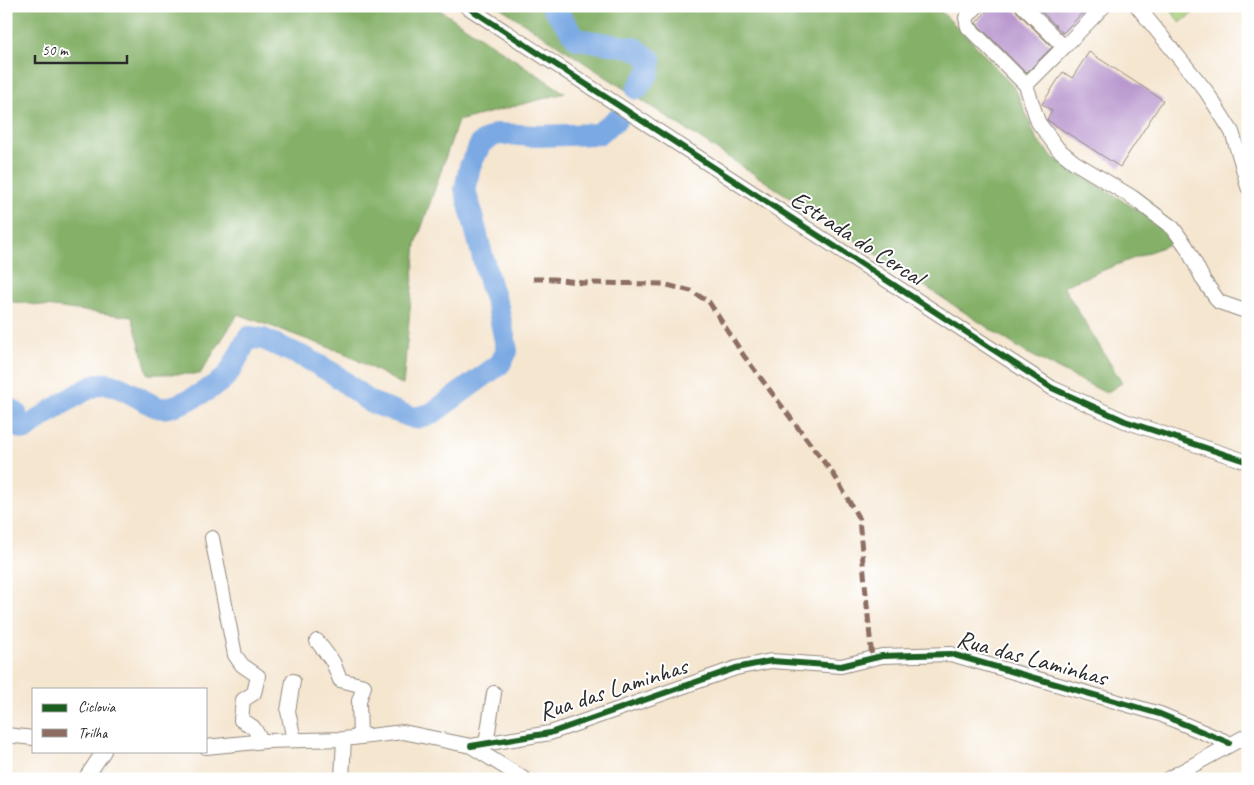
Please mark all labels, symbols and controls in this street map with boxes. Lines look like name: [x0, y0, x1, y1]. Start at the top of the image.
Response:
scale bar: [35, 32, 128, 64]
text: 50 m: [42, 41, 69, 60]
street label: Estrada do Cercal: [784, 183, 934, 296]
street label: Rua das Laminhas: [953, 623, 1113, 694]
street label: Rua das Laminhas: [535, 649, 694, 728]
legend: [32, 688, 208, 752]
text: Ciclovia: [78, 698, 117, 717]
text: Trilha: [78, 724, 108, 743]

